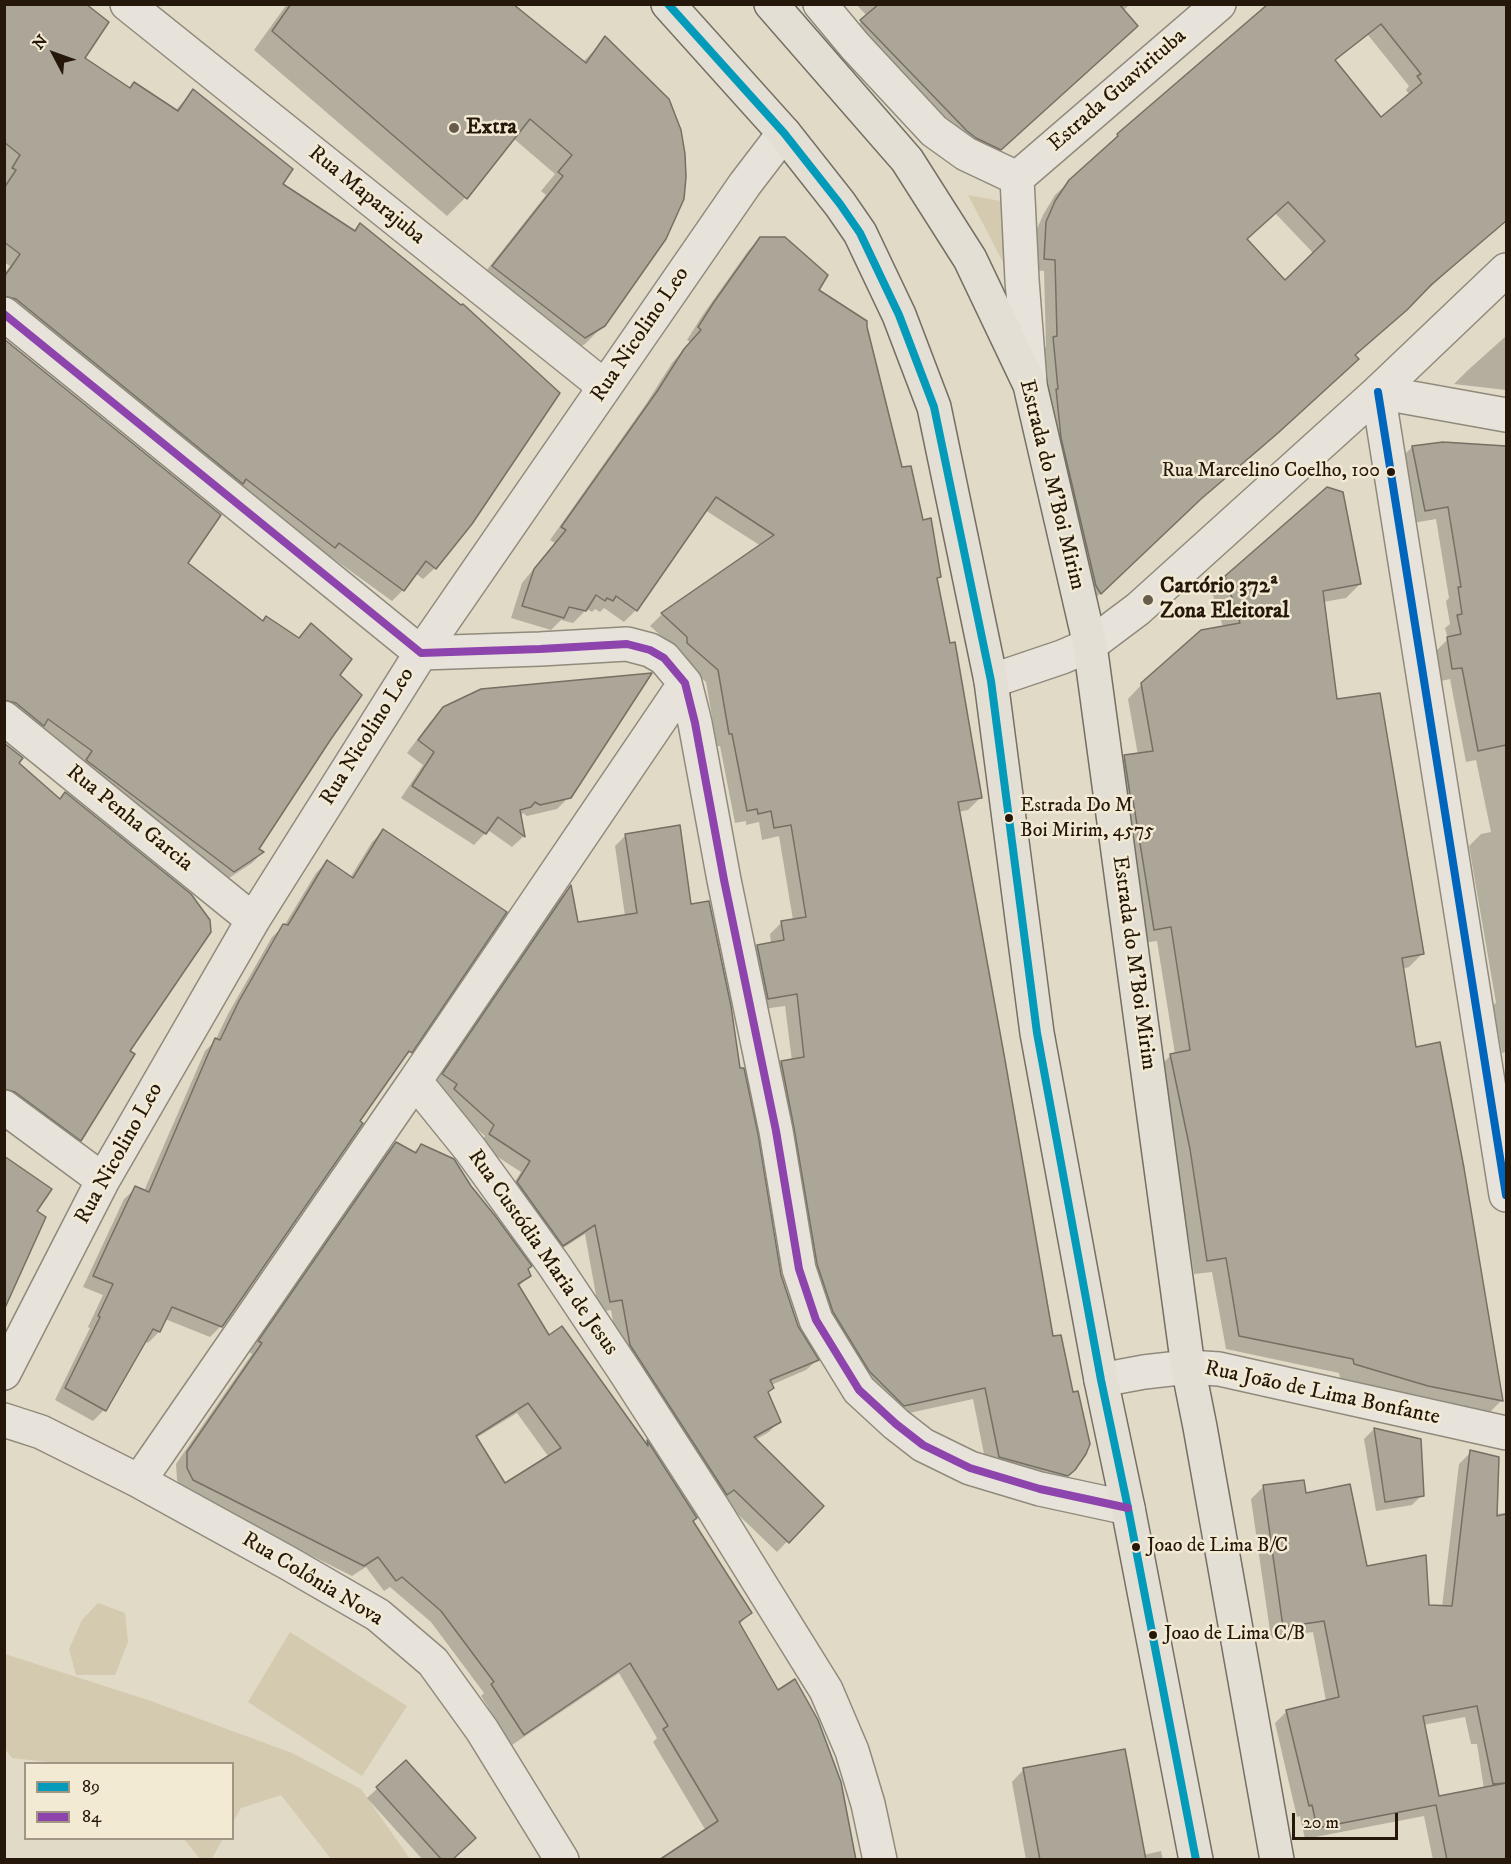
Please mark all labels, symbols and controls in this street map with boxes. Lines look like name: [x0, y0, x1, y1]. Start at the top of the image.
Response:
north arrow: [24, 24, 84, 84]
street label: Estrada Guavirituba: [1044, 24, 1192, 158]
text: N: [29, 31, 52, 54]
place label: Extra: [466, 115, 517, 141]
marker: Extra: [447, 121, 461, 135]
street label: Rua Maparajuba: [302, 141, 430, 251]
street label: Rua Nicolino Leo: [586, 262, 696, 408]
street label: Estrada do M'Boi Mirim: [1012, 377, 1090, 593]
place label: Rua Marcelino Coelho, 100: [1162, 460, 1380, 484]
marker: Rua Marcelino Coelho, 100: [1385, 466, 1397, 478]
place label: Cartório 372ª Zona Eleitoral: [1160, 574, 1289, 626]
marker: Cartório 372ª Zona Eleitoral: [1141, 593, 1155, 607]
street label: Rua Nicolino Leo: [315, 663, 421, 811]
street label: Rua Penha Garcia: [60, 760, 198, 878]
place label: Estrada Do M Boi Mirim, 4575: [1020, 795, 1154, 842]
marker: Estrada Do M Boi Mirim, 4575: [1003, 812, 1015, 824]
street label: Estrada do M'Boi Mirim: [1105, 854, 1161, 1072]
street label: Rua Nicolino Leo: [70, 1079, 170, 1229]
street label: Rua Custódia Maria de Jesus: [461, 1145, 623, 1361]
street label: Rua João de Lima Bonfante: [1202, 1356, 1442, 1432]
street label: Rua Colônia Nova: [236, 1527, 388, 1633]
place label: Joao de Lima B/C: [1147, 1535, 1288, 1559]
marker: Joao de Lima B/C: [1130, 1541, 1142, 1553]
place label: Joao de Lima C/B: [1164, 1623, 1305, 1647]
marker: Joao de Lima C/B: [1147, 1629, 1159, 1641]
legend: [24, 1762, 234, 1840]
text: 89: [82, 1776, 100, 1798]
scale bar: [1295, 1801, 1402, 1839]
text: 84: [82, 1806, 101, 1828]
text: 20 m: [1303, 1812, 1339, 1834]

